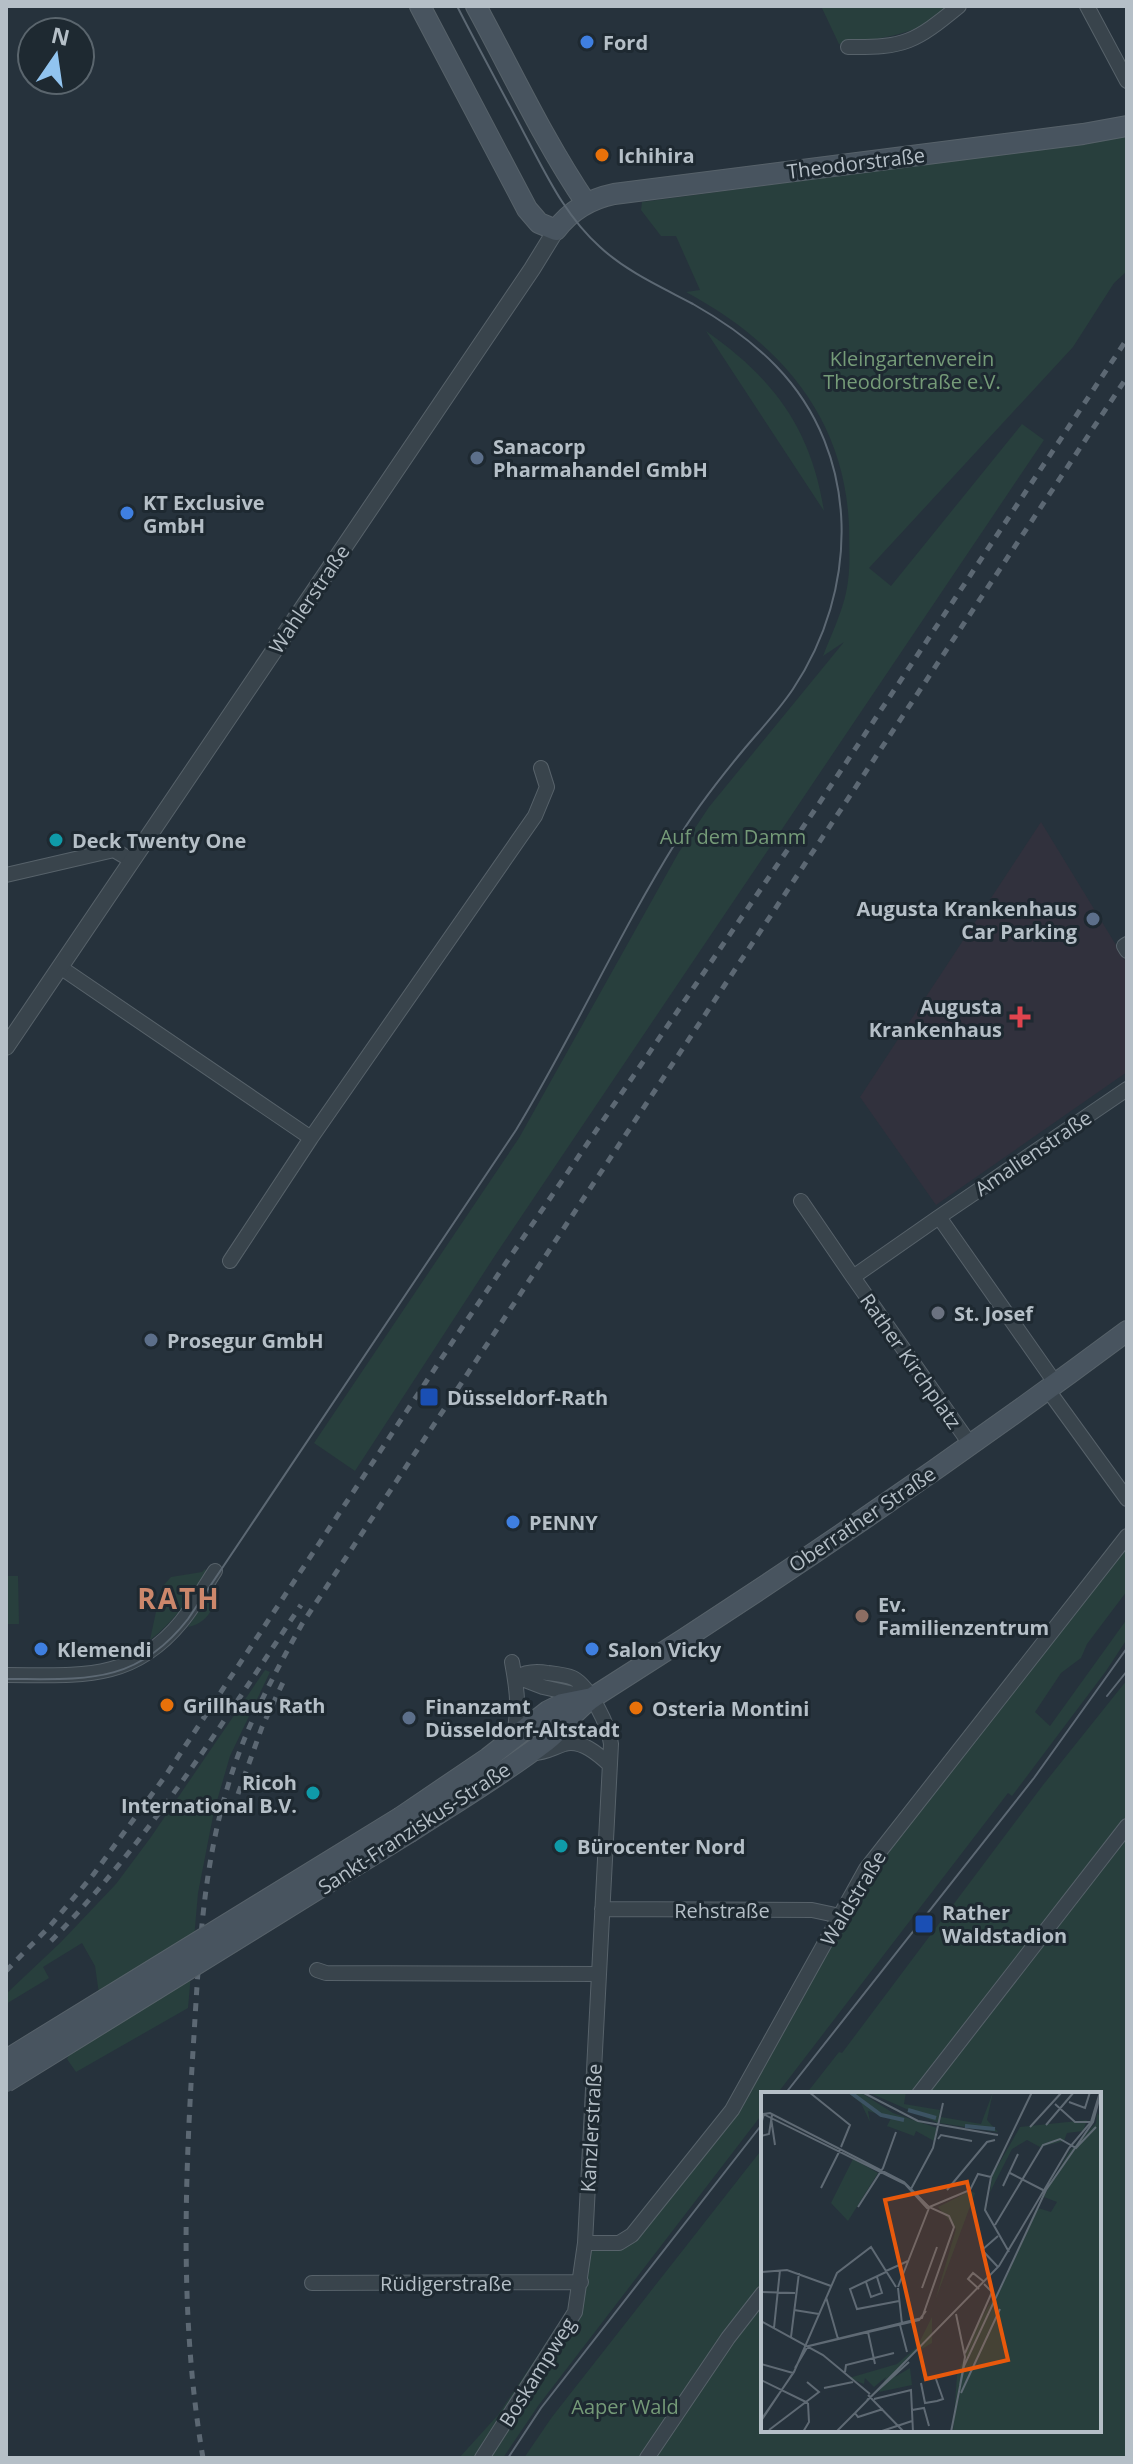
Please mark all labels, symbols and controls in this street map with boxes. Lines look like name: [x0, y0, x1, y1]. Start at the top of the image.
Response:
north arrow: [16, 16, 96, 96]
text: N: [49, 19, 73, 52]
place label: Ford: [603, 29, 648, 56]
marker: Ford: [578, 33, 596, 51]
street label: Theodorstraße: [786, 141, 926, 185]
place label: Ichihira: [618, 142, 695, 169]
marker: Ichihira: [593, 146, 611, 164]
park label: Kleingartenverein Theodorstraße e.V.: [823, 345, 1001, 395]
place label: Sanacorp Pharmahandel GmbH: [493, 433, 708, 483]
marker: Sanacorp Pharmahandel GmbH: [468, 449, 486, 467]
place label: KT Exclusive GmbH: [143, 489, 265, 539]
marker: KT Exclusive GmbH: [118, 504, 136, 522]
street label: Wahlerstraße: [263, 539, 355, 659]
park label: Auf dem Damm: [660, 823, 806, 850]
place label: Deck Twenty One: [72, 827, 246, 854]
marker: Deck Twenty One: [47, 831, 65, 849]
place label: Augusta Krankenhaus Car Parking: [856, 895, 1078, 945]
marker: Augusta Krankenhaus Car Parking: [1084, 910, 1102, 928]
place label: Augusta Krankenhaus: [869, 993, 1002, 1043]
marker: Augusta Krankenhaus: [1009, 1006, 1031, 1028]
street label: Amalienstraße: [969, 1104, 1097, 1202]
street label: Rather Kirchplatz: [854, 1288, 968, 1434]
place label: St. Josef: [954, 1300, 1034, 1327]
marker: St. Josef: [929, 1304, 947, 1322]
place label: Prosegur GmbH: [167, 1327, 324, 1354]
marker: Prosegur GmbH: [142, 1331, 160, 1349]
place label: Düsseldorf-Rath: [447, 1384, 608, 1411]
marker: Düsseldorf-Rath: [418, 1386, 440, 1408]
street label: Oberrather Straße: [783, 1460, 941, 1578]
place label: PENNY: [529, 1509, 598, 1536]
marker: PENNY: [504, 1513, 522, 1531]
district label: RATH: [137, 1579, 221, 1617]
place label: Ev. Familienzentrum: [878, 1591, 1049, 1641]
marker: Ev. Familienzentrum: [853, 1607, 871, 1625]
place label: Klemendi: [57, 1636, 152, 1663]
place label: Salon Vicky: [608, 1636, 722, 1663]
marker: Klemendi: [32, 1640, 50, 1658]
marker: Salon Vicky: [583, 1640, 601, 1658]
place label: Grillhaus Rath: [183, 1692, 326, 1719]
place label: Finanzamt Düsseldorf-Altstadt: [425, 1693, 620, 1743]
place label: Osteria Montini: [652, 1695, 809, 1722]
marker: Grillhaus Rath: [158, 1696, 176, 1714]
marker: Osteria Montini: [627, 1699, 645, 1717]
marker: Finanzamt Düsseldorf-Altstadt: [400, 1709, 418, 1727]
street label: Sankt-Franziskus-Straße: [313, 1756, 515, 1900]
place label: Ricoh International B.V.: [121, 1769, 297, 1819]
marker: Ricoh International B.V.: [304, 1784, 322, 1802]
place label: Bürocenter Nord: [577, 1833, 745, 1860]
marker: Bürocenter Nord: [552, 1837, 570, 1855]
street label: Waldstraße: [814, 1845, 892, 1951]
street label: Rehstraße: [674, 1897, 770, 1924]
place label: Rather Waldstadion: [942, 1899, 1067, 1949]
marker: Rather Waldstadion: [913, 1913, 935, 1935]
street label: Kanzlerstraße: [574, 2063, 608, 2193]
inset map: [761, 2092, 1101, 2432]
street label: Rüdigerstraße: [380, 2270, 512, 2297]
street label: Boskampweg: [493, 2312, 581, 2432]
park label: Aaper Wald: [571, 2393, 679, 2420]

